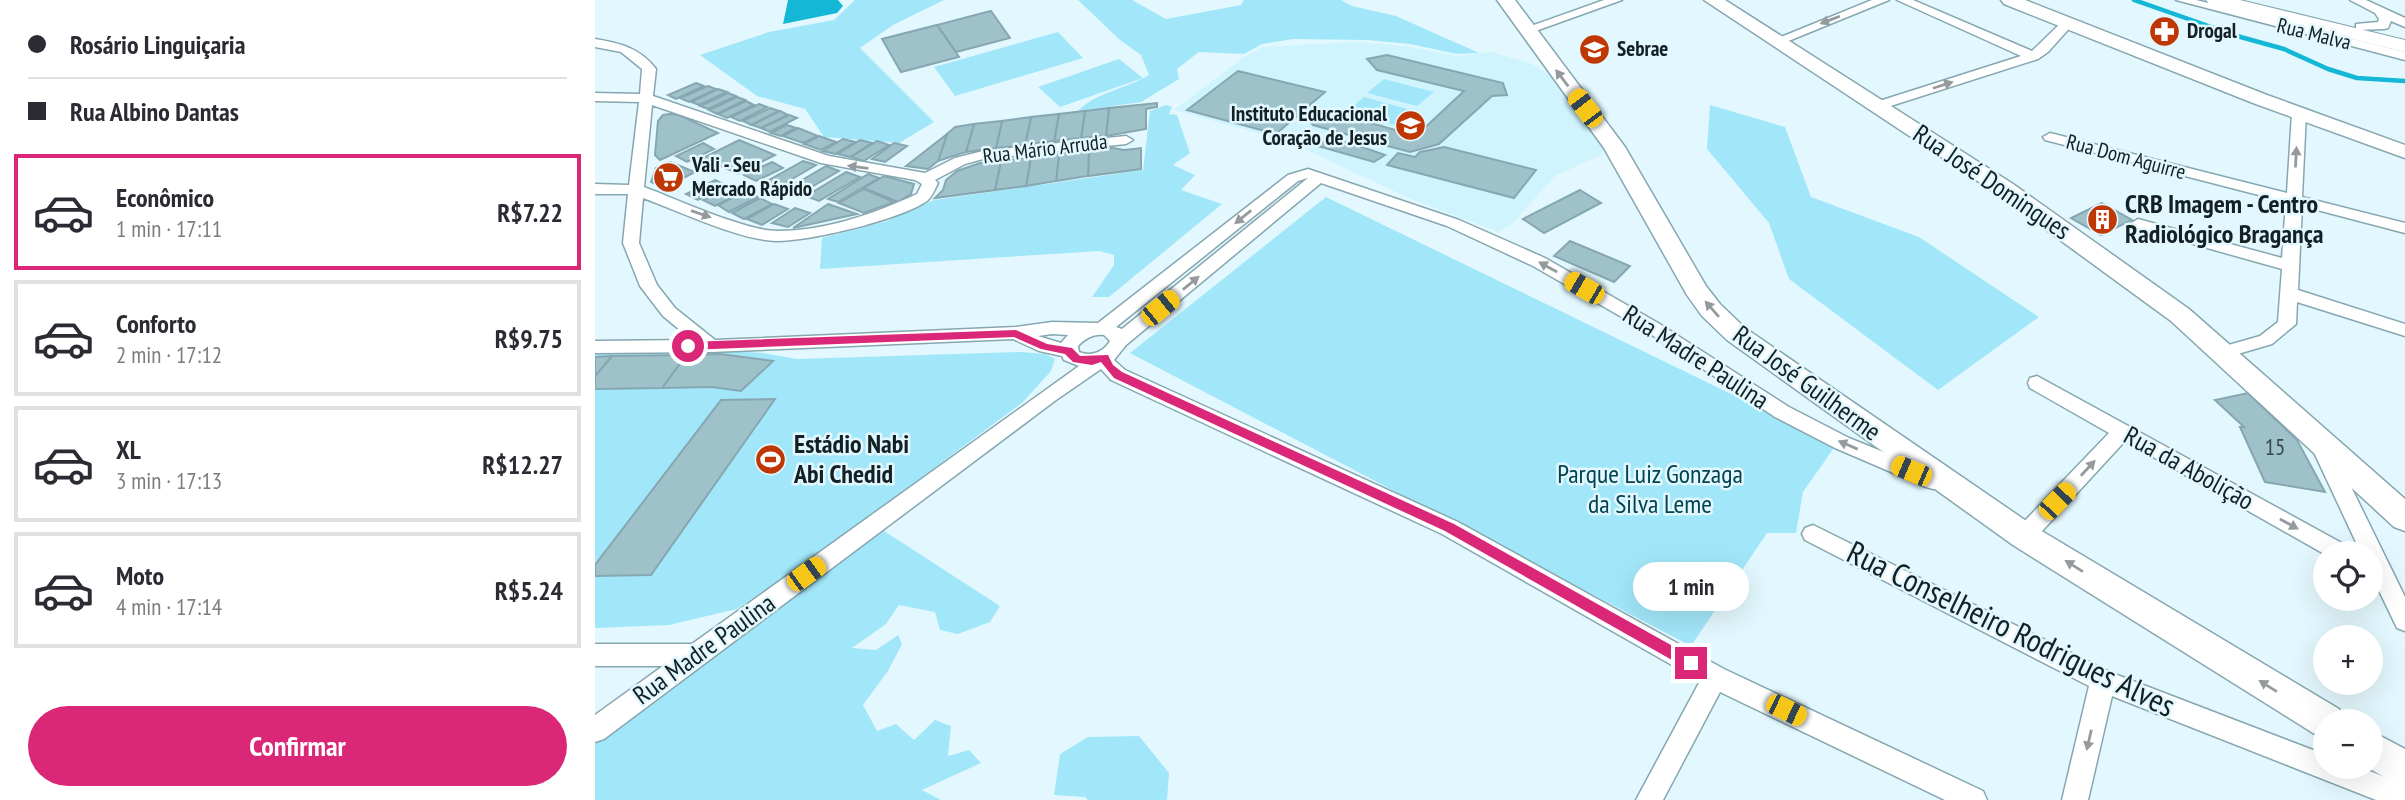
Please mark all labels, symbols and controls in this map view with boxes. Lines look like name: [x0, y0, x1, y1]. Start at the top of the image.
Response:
street label: Rua Malva: [2274, 11, 2354, 56]
pharmacy icon: Drogal: [2147, 14, 2181, 48]
one-way arrow: [1820, 15, 1841, 26]
place label: Drogal: [2187, 17, 2238, 44]
text: Rosário Linguiçaria: [70, 28, 245, 61]
school or university icon: Sebrae: [1577, 32, 1611, 66]
place label: Sebrae: [1617, 35, 1668, 62]
one-way arrow: [1555, 68, 1569, 87]
one-way arrow: [1933, 79, 1954, 89]
car: [1564, 85, 1607, 131]
text: Rua Albino Dantas: [70, 95, 239, 128]
place label: Instituto Educacional Coração de Jesus: [1231, 100, 1388, 151]
school or university icon: Instituto Educacional Coração de Jesus: [1393, 109, 1427, 143]
street label: Rua José Domingues: [1907, 117, 2077, 246]
street label: Rua Mário Arruda: [981, 127, 1109, 170]
street label: Rua Dom Aguirre: [2064, 128, 2189, 185]
one-way arrow: [2291, 145, 2302, 167]
place label: Vali - Seu Mercado Rápido: [691, 151, 812, 202]
supermarket icon: Vali - Seu Mercado Rápido: [652, 160, 686, 194]
one-way arrow: [847, 161, 869, 172]
icon: car: [32, 181, 95, 244]
text: Econômico: [116, 181, 214, 214]
place label: CRB Imagem - Centro Radiológico Bragança: [2125, 187, 2324, 250]
text: R$7.22: [497, 196, 563, 229]
building icon: CRB Imagem - Centro Radiológico Bragança: [2085, 202, 2119, 236]
one-way arrow: [690, 209, 711, 220]
one-way arrow: [1234, 210, 1252, 225]
text: 1 min · 17:11: [116, 214, 222, 243]
one-way arrow: [1538, 261, 1557, 273]
car: [1561, 268, 1608, 308]
one-way arrow: [1182, 275, 1200, 290]
car: [1138, 287, 1183, 329]
street label: Rua Madre Paulina: [1617, 297, 1775, 416]
one-way arrow: [1704, 300, 1720, 318]
icon: car: [32, 307, 95, 370]
text: Conforto: [116, 307, 196, 340]
street label: Rua José Guilherme: [1727, 318, 1888, 447]
text: R$9.75: [495, 322, 563, 355]
route start: [672, 330, 704, 362]
text: 2 min · 17:12: [116, 340, 222, 369]
street label: Rua da Abolição: [2118, 418, 2260, 517]
place label: Estádio Nabi Abi Chedid: [793, 427, 909, 490]
house number: 15: [2265, 432, 2285, 461]
icon: car: [32, 433, 95, 496]
text: XL: [116, 433, 141, 466]
one-way arrow: [1838, 439, 1859, 450]
sports icon: Estádio Nabi Abi Chedid: [754, 442, 788, 476]
text: R$12.27: [482, 448, 563, 481]
car: [1888, 453, 1935, 489]
park label: Parque Luiz Gonzaga da Silva Leme: [1557, 457, 1743, 520]
one-way arrow: [2080, 459, 2096, 477]
text: 3 min · 17:13: [116, 466, 222, 495]
car: [2035, 479, 2080, 523]
one-way arrow: [2279, 518, 2299, 530]
street label: Rua Conselheiro Rodrigues Alves: [1841, 530, 2182, 726]
map controls: [2313, 541, 2383, 779]
button: locate: [2313, 541, 2383, 611]
car: [783, 553, 830, 595]
icon: car: [32, 559, 95, 622]
text: Moto: [116, 559, 164, 592]
one-way arrow: [2064, 560, 2084, 573]
callout: 1 min: [1633, 562, 1749, 610]
text: 1 min: [1668, 572, 1714, 601]
text: R$5.24: [495, 574, 563, 607]
street label: Rua Madre Paulina: [626, 586, 781, 711]
text: 4 min · 17:14: [116, 592, 222, 621]
button: +: [2313, 625, 2383, 695]
route end: [1675, 647, 1707, 679]
one-way arrow: [2258, 679, 2277, 692]
car: [1763, 691, 1810, 729]
button: Confirmar: [28, 706, 567, 786]
button: −: [2313, 709, 2383, 779]
one-way arrow: [2083, 729, 2094, 751]

